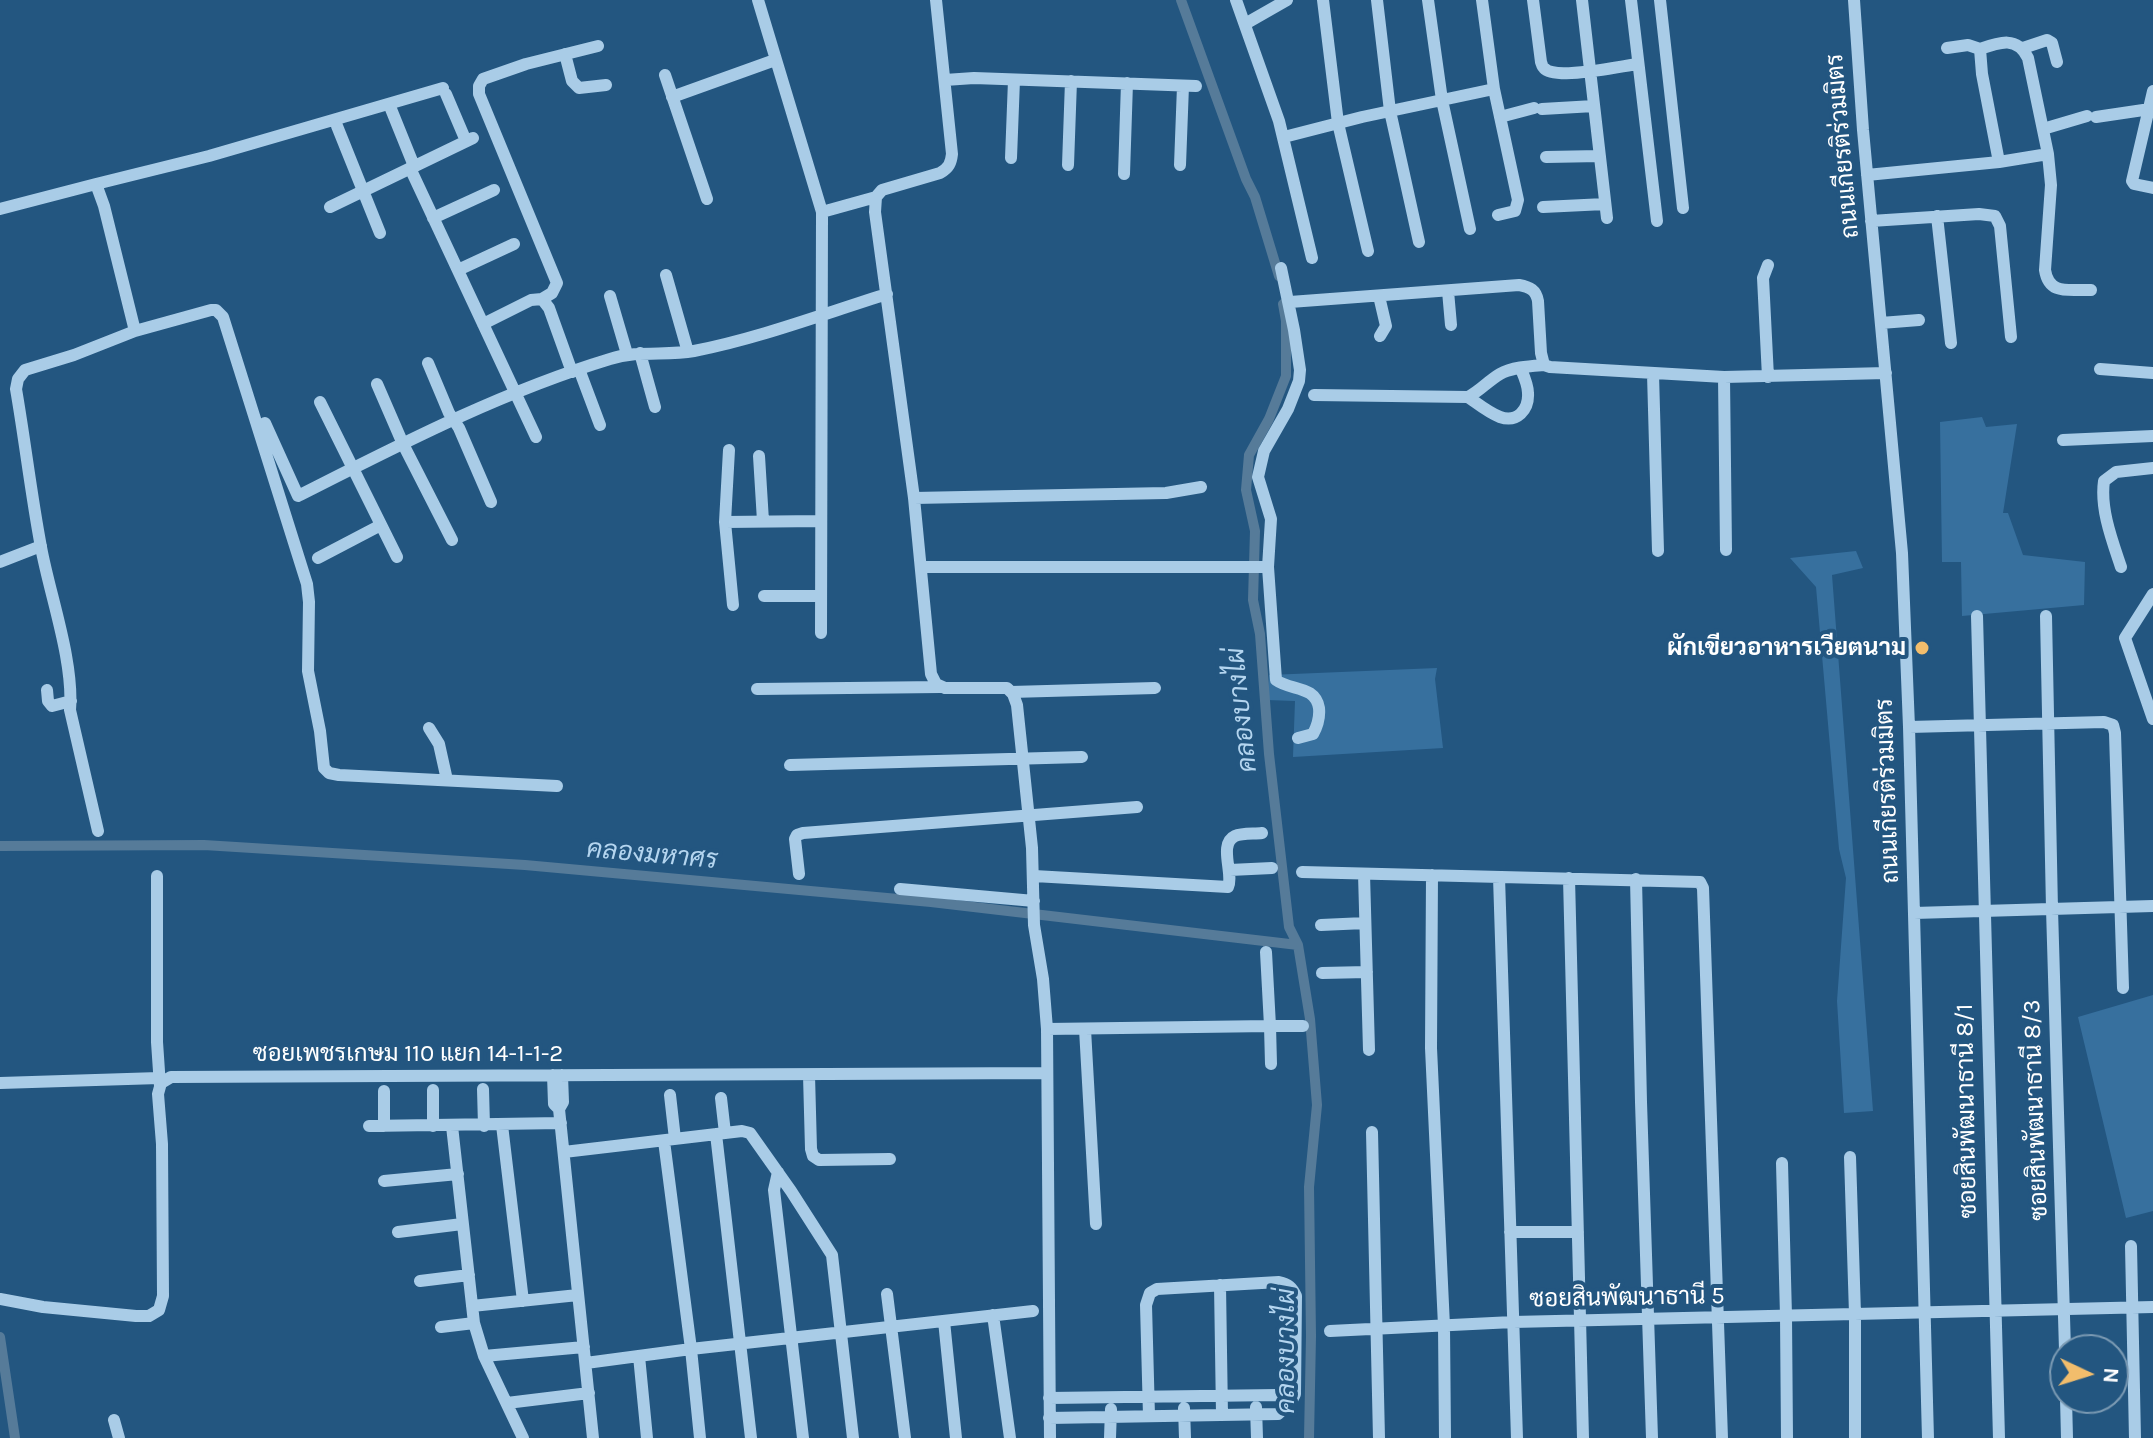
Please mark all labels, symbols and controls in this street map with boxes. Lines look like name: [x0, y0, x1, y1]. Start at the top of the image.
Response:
street label: ถนนเกียรติร่วมมิตร: [1821, 52, 1865, 240]
place label: ผักเขียวอาหารเวียตนาม: [1667, 634, 1906, 662]
marker: ผักเขียวอาหารเวียตนาม: [1913, 639, 1931, 657]
water label: คลองบางไผ่: [1220, 646, 1264, 774]
street label: ถนนเกียรติร่วมมิตร: [1870, 698, 1906, 884]
water label: คลองมหาศร: [585, 834, 719, 876]
street label: ซอยสินพัฒนาธานี 8/3: [2018, 999, 2054, 1221]
street label: ซอยสินพัฒนาธานี 8/1: [1951, 1003, 1983, 1219]
street label: ซอยเพชรเกษม 110 แยก 14-1-1-2: [253, 1040, 563, 1068]
street label: ซอยสินพัฒนาธานี 5: [1529, 1282, 1725, 1314]
water label: คลองบางไผ่: [1271, 1288, 1303, 1414]
north arrow: [2049, 1334, 2129, 1414]
text: N: [2097, 1367, 2124, 1384]

